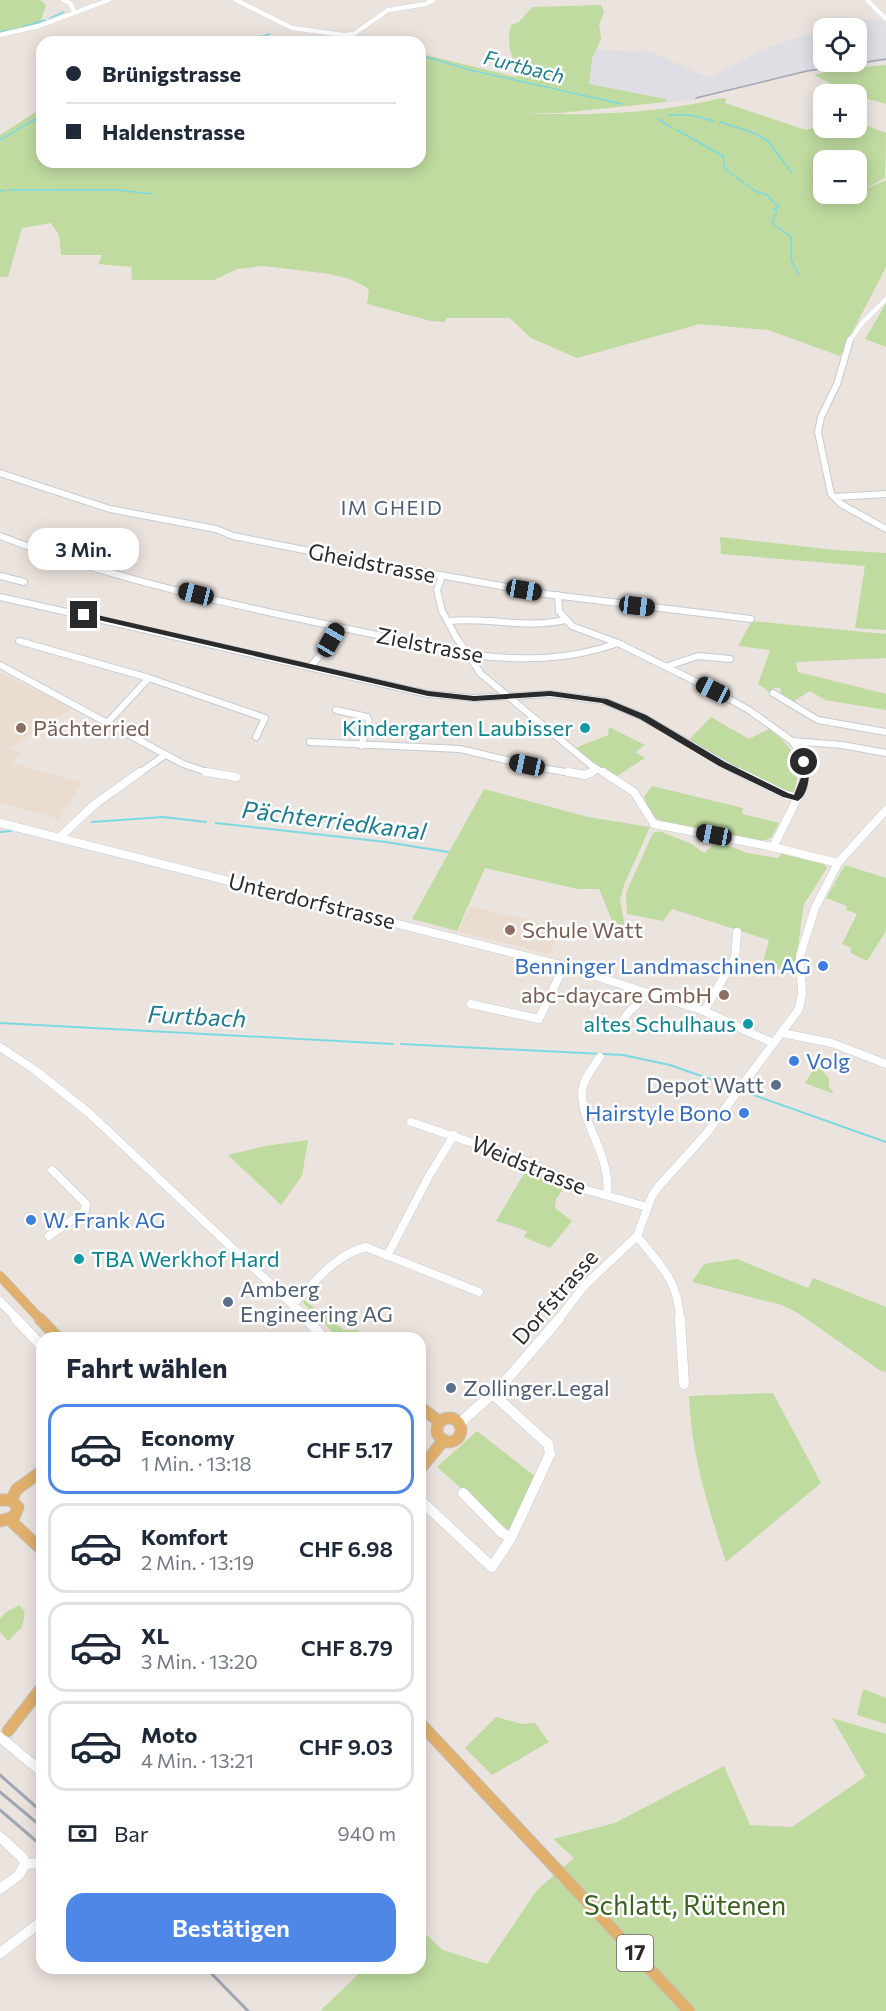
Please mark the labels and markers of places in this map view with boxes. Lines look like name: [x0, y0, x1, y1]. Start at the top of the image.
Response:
place label: Pächterried: [33, 714, 150, 741]
place label: Kindergarten Laubisser: [342, 714, 573, 741]
marker: Pächterried: [14, 721, 28, 735]
marker: Kindergarten Laubisser: [578, 721, 592, 735]
place label: Schule Watt: [522, 916, 643, 943]
marker: Schule Watt: [503, 923, 517, 937]
place label: Benninger Landmaschinen AG: [514, 952, 811, 979]
marker: Benninger Landmaschinen AG: [816, 959, 830, 973]
place label: abc-daycare GmbH: [521, 981, 712, 1008]
marker: abc-daycare GmbH: [717, 988, 731, 1002]
place label: altes Schulhaus: [584, 1010, 736, 1037]
marker: altes Schulhaus: [741, 1017, 755, 1031]
place label: Volg: [806, 1047, 850, 1074]
marker: Volg: [787, 1054, 801, 1068]
place label: Depot Watt: [646, 1071, 764, 1098]
marker: Depot Watt: [769, 1078, 783, 1092]
place label: Hairstyle Bono: [585, 1099, 732, 1126]
marker: Hairstyle Bono: [737, 1106, 751, 1120]
place label: W. Frank AG: [43, 1206, 165, 1233]
marker: W. Frank AG: [24, 1213, 38, 1227]
place label: TBA Werkhof Hard: [91, 1245, 279, 1272]
marker: TBA Werkhof Hard: [72, 1252, 86, 1266]
place label: Amberg Engineering AG: [240, 1275, 393, 1327]
marker: Amberg Engineering AG: [221, 1295, 235, 1309]
place label: Zollinger.Legal: [463, 1374, 610, 1401]
marker: Zollinger.Legal: [444, 1381, 458, 1395]

